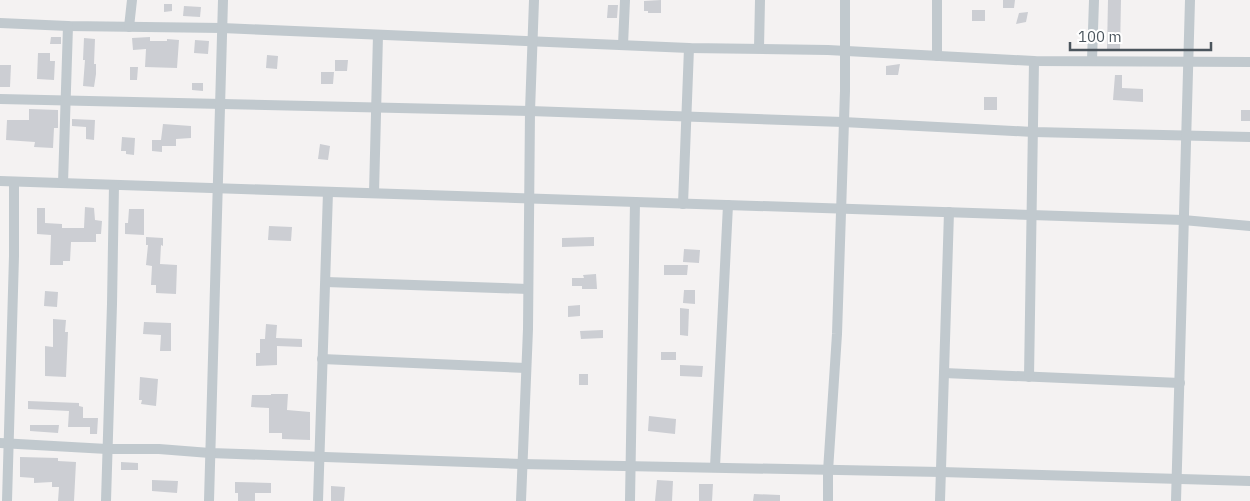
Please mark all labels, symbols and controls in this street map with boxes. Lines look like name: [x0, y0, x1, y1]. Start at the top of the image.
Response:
scale bar: [1070, 20, 1211, 52]
text: 100 m: [1078, 27, 1122, 46]

